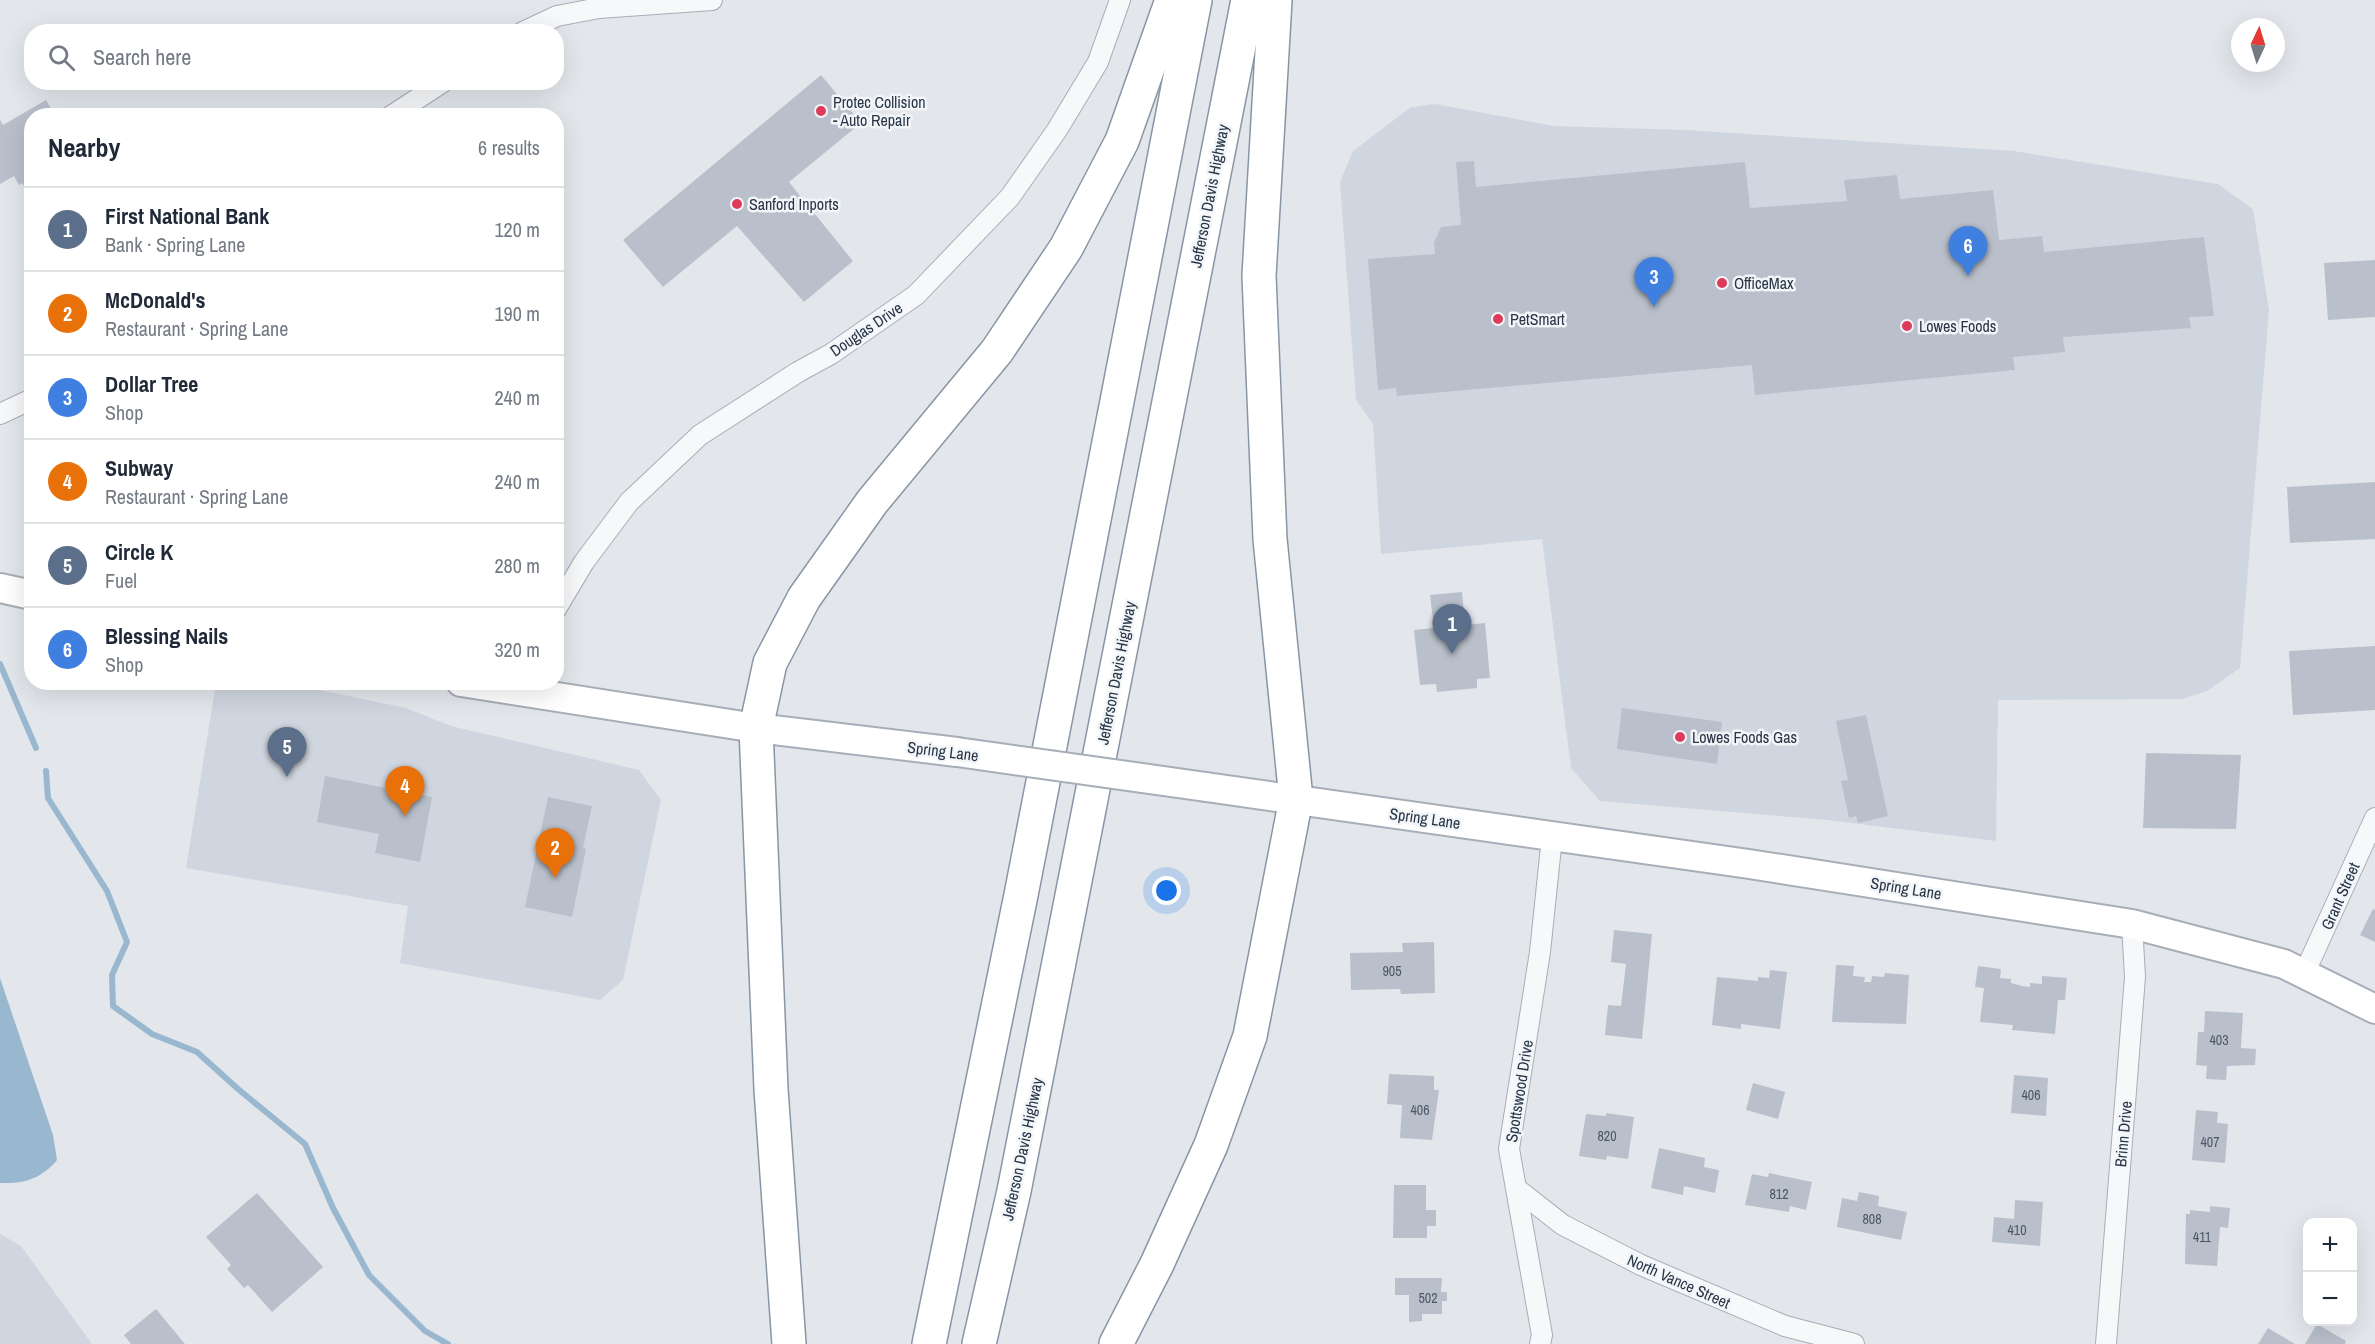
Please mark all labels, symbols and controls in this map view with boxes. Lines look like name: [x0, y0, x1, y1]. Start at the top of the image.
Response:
north arrow: [2231, 18, 2285, 72]
search box: [24, 24, 564, 90]
icon: search: [45, 41, 78, 74]
text: Search here: [93, 42, 191, 72]
place label: Protec Collision - Auto Repair: [833, 91, 926, 131]
marker: Protec Collision - Auto Repair: [814, 104, 828, 118]
street label: Jefferson Davis Highway: [1184, 122, 1234, 270]
text: Nearby: [48, 130, 120, 165]
text: 6 results: [478, 134, 540, 161]
place label: Sanford Inports: [749, 193, 839, 215]
marker: Sanford Inports: [730, 197, 744, 211]
text: First National Bank: [105, 201, 269, 231]
text: 1: [63, 216, 72, 243]
text: 120 m: [494, 216, 540, 243]
pin: 6: [1948, 226, 1988, 276]
text: Bank · Spring Lane: [105, 231, 245, 258]
pin: 3: [1634, 258, 1674, 307]
place label: OfficeMax: [1734, 272, 1794, 294]
marker: OfficeMax: [1715, 276, 1729, 290]
text: McDonald's: [105, 285, 206, 315]
street label: Douglas Drive: [825, 297, 907, 361]
text: 2: [63, 300, 72, 327]
text: 190 m: [494, 300, 540, 327]
place label: PetSmart: [1510, 308, 1565, 330]
marker: PetSmart: [1491, 312, 1505, 326]
text: Restaurant · Spring Lane: [105, 315, 288, 342]
place label: Lowes Foods: [1919, 315, 1996, 337]
marker: Lowes Foods: [1900, 319, 1914, 333]
text: Dollar Tree: [105, 369, 198, 399]
text: 3: [63, 384, 72, 411]
text: 240 m: [494, 384, 540, 411]
text: Shop: [105, 399, 143, 426]
text: Subway: [105, 453, 173, 483]
text: 4: [63, 468, 72, 495]
text: 240 m: [494, 468, 540, 495]
text: Restaurant · Spring Lane: [105, 483, 288, 510]
text: Circle K: [105, 537, 173, 567]
text: 5: [63, 552, 72, 579]
text: 280 m: [494, 552, 540, 579]
text: Fuel: [105, 567, 137, 594]
street label: Jefferson Davis Highway: [1091, 599, 1141, 747]
pin: 1: [1432, 604, 1472, 654]
text: Blessing Nails: [105, 621, 228, 651]
text: 6: [63, 636, 72, 663]
text: 320 m: [494, 636, 540, 663]
text: Shop: [105, 651, 143, 678]
place label: Lowes Foods Gas: [1692, 726, 1797, 748]
pin: 5: [268, 728, 306, 777]
marker: Lowes Foods Gas: [1673, 730, 1687, 744]
street label: Spring Lane: [906, 736, 980, 766]
pin: 4: [386, 766, 424, 816]
street label: Spring Lane: [1388, 802, 1462, 834]
pin: 2: [536, 828, 574, 878]
street label: Grant Street: [2315, 859, 2365, 933]
street label: Spring Lane: [1869, 872, 1943, 904]
your location: [1152, 876, 1181, 905]
house number: 905: [1382, 962, 1402, 980]
house number: 403: [2209, 1031, 2229, 1049]
street label: Spottswood Drive: [1500, 1038, 1538, 1144]
street label: Jefferson Davis Highway: [996, 1075, 1048, 1223]
house number: 406: [2021, 1086, 2041, 1104]
street label: Brinn Drive: [2109, 1100, 2137, 1168]
house number: 406: [1410, 1101, 1430, 1119]
house number: 820: [1597, 1127, 1617, 1145]
house number: 407: [2200, 1133, 2220, 1151]
house number: 812: [1769, 1185, 1789, 1203]
house number: 808: [1862, 1210, 1882, 1228]
map controls: [2303, 1218, 2357, 1326]
button: +: [2303, 1218, 2357, 1272]
house number: 410: [2007, 1221, 2027, 1239]
house number: 411: [2193, 1228, 2212, 1246]
street label: North Vance Street: [1624, 1248, 1734, 1314]
button: −: [2303, 1272, 2357, 1326]
house number: 502: [1418, 1289, 1438, 1307]

